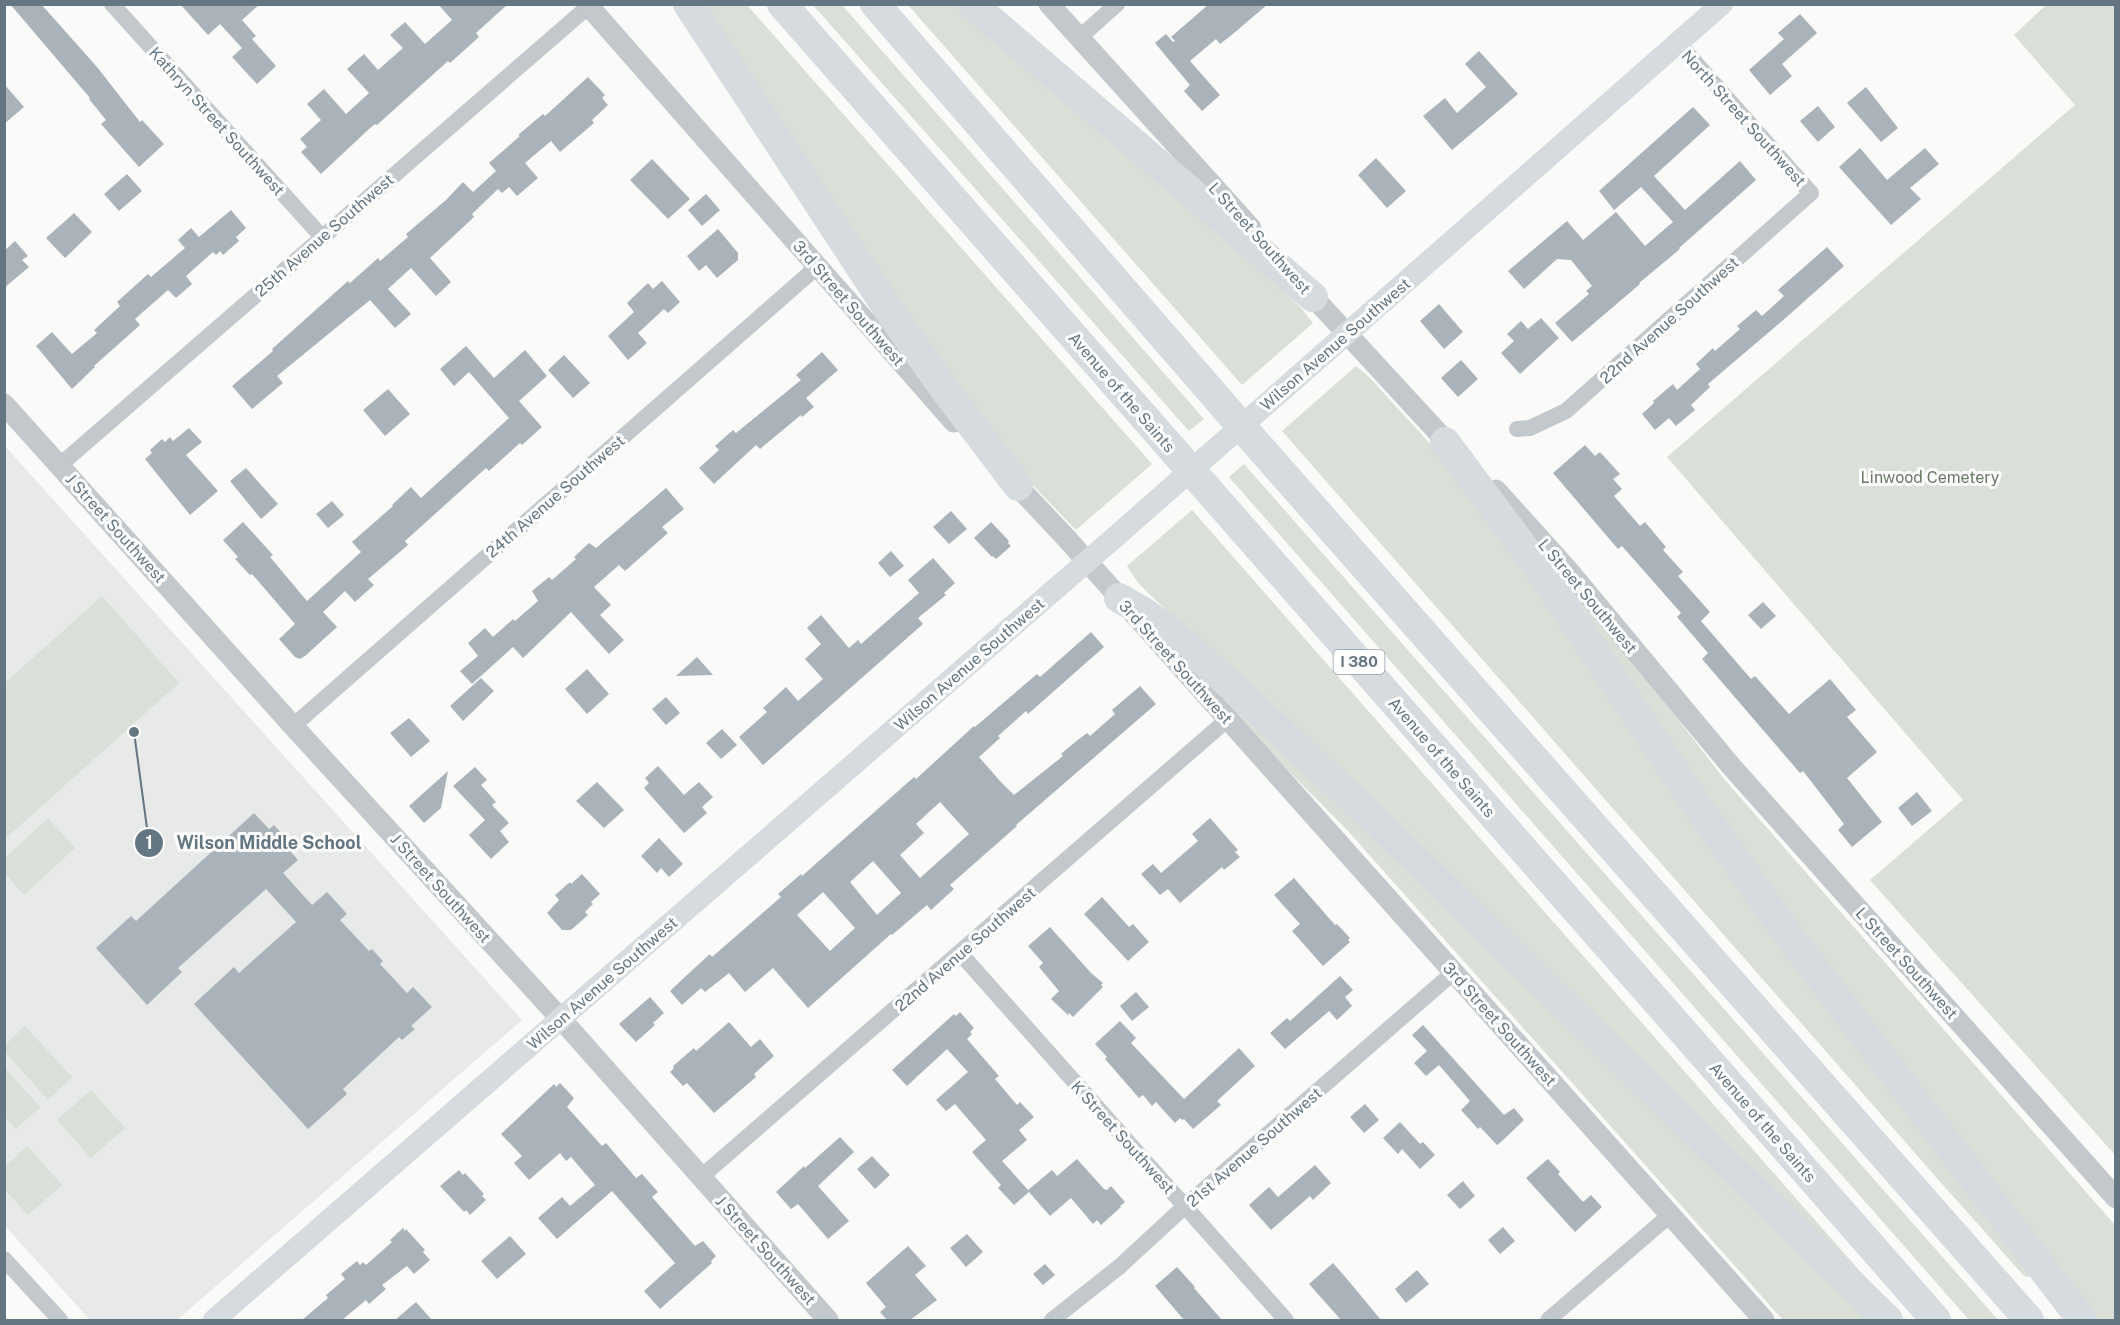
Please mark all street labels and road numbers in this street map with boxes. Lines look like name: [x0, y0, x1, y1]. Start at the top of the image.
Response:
street label: Kathryn Street Southwest: [145, 43, 288, 199]
street label: North Street Southwest: [1677, 46, 1810, 190]
street label: 25th Avenue Southwest: [251, 170, 398, 301]
street label: L Street Southwest: [1205, 179, 1315, 298]
street label: 3rd Street Southwest: [789, 237, 908, 370]
street label: 22nd Avenue Southwest: [1596, 253, 1743, 388]
street label: Wilson Avenue Southwest: [1256, 274, 1414, 415]
street label: Avenue of the Saints: [1064, 329, 1179, 456]
street label: 24th Avenue Southwest: [482, 431, 628, 562]
street label: J Street Southwest: [62, 470, 170, 587]
street label: L Street Southwest: [1534, 535, 1641, 657]
street label: Wilson Avenue Southwest: [890, 594, 1048, 735]
street label: 3rd Street Southwest: [1115, 597, 1236, 728]
road number: I 380: [1334, 650, 1384, 674]
street label: Avenue of the Saints: [1384, 694, 1499, 821]
street label: J Street Southwest: [387, 830, 495, 947]
street label: 22nd Avenue Southwest: [891, 883, 1040, 1016]
street label: L Street Southwest: [1852, 904, 1962, 1023]
street label: Wilson Avenue Southwest: [523, 913, 681, 1054]
street label: 3rd Street Southwest: [1439, 959, 1560, 1090]
street label: Avenue of the Saints: [1705, 1059, 1820, 1186]
street label: K Street Southwest: [1067, 1077, 1178, 1198]
street label: 21st Avenue Southwest: [1183, 1084, 1326, 1211]
street label: J Street Southwest: [712, 1192, 820, 1309]

